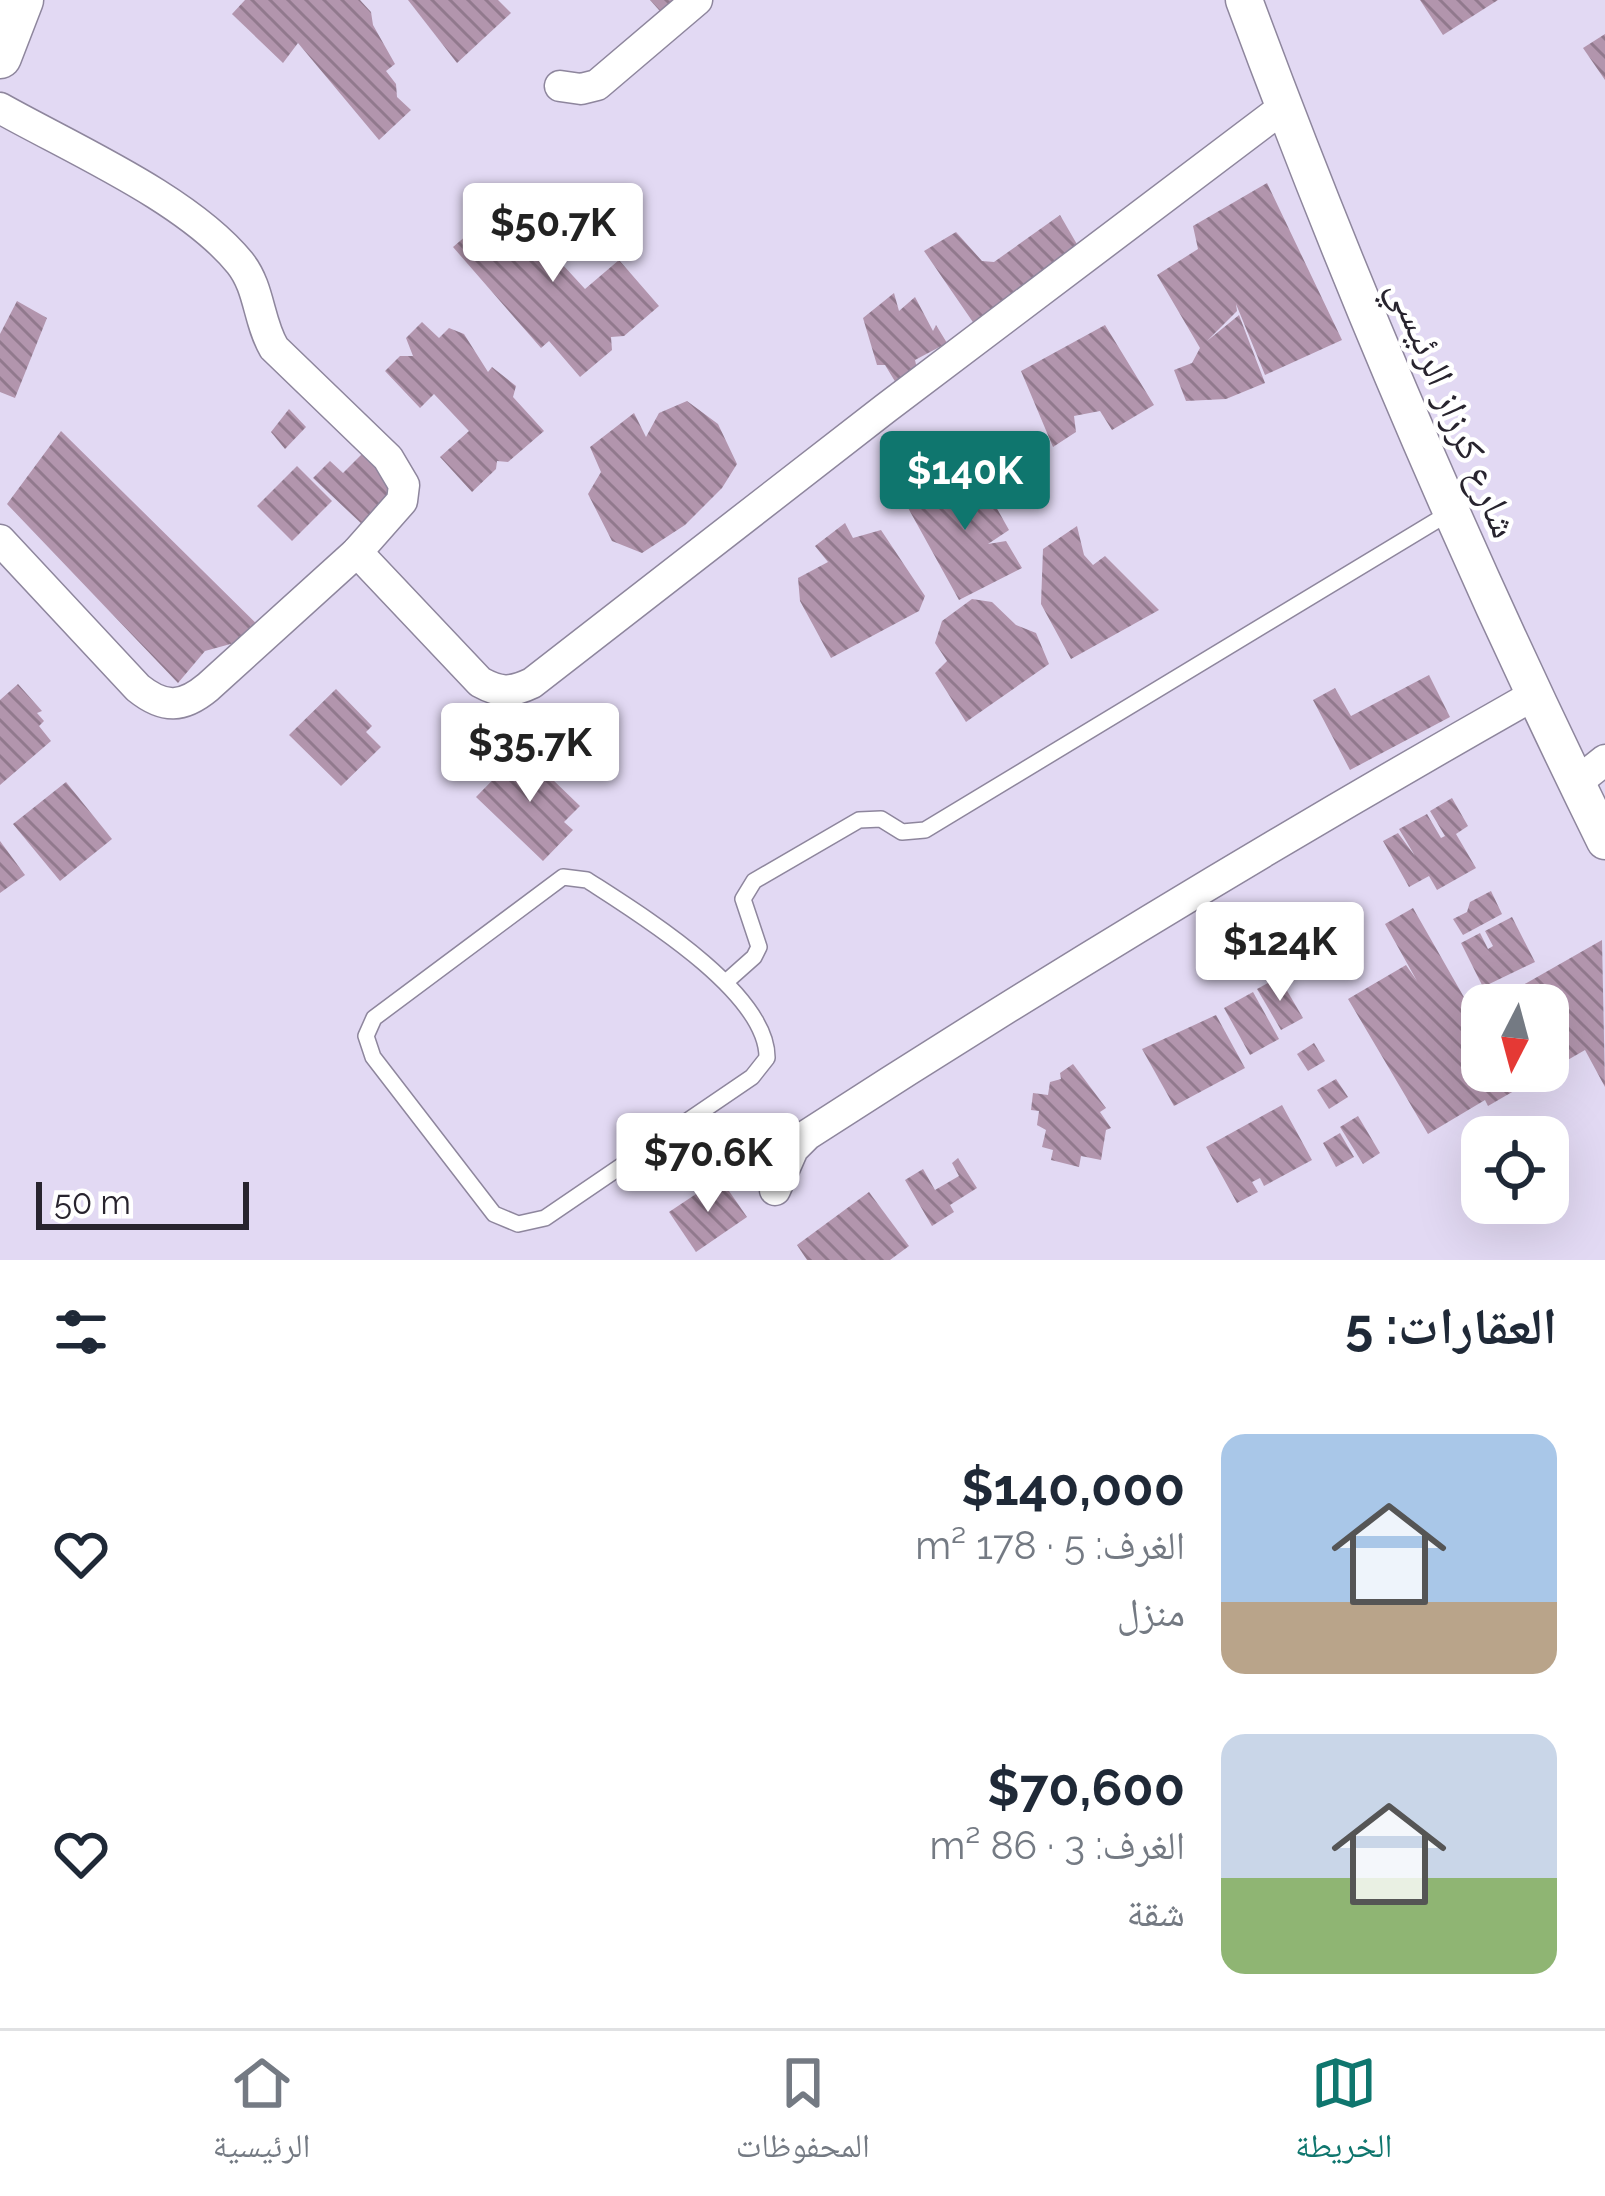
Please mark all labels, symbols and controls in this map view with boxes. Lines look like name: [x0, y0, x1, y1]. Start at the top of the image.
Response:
pin: $50.7K: [455, 183, 651, 285]
text: $50.7K: [490, 199, 616, 245]
street label: شارع كرزاز الرئيسي: [1371, 272, 1529, 548]
pin: $140K: [881, 431, 1049, 533]
text: $140K: [907, 447, 1023, 493]
pin: $35.7K: [432, 703, 628, 805]
text: $35.7K: [468, 719, 592, 765]
pin: $124K: [1196, 902, 1364, 1004]
text: $124K: [1223, 918, 1337, 964]
north arrow: [1461, 984, 1569, 1092]
map controls: [1461, 984, 1569, 1224]
pin: $70.6K: [610, 1113, 806, 1215]
button: locate: [1461, 1116, 1569, 1224]
text: $70.6K: [643, 1129, 773, 1175]
scale bar: [36, 1176, 249, 1229]
text: 50 m: [54, 1183, 131, 1222]
text: العقارات: 5: [1345, 1296, 1557, 1356]
icon: filters: [48, 1299, 114, 1365]
text: $140,000: [961, 1457, 1185, 1517]
icon: home: [1317, 1482, 1461, 1626]
icon: heart: [48, 1521, 114, 1587]
text: الغرف: 5 · 178 m²: [915, 1522, 1185, 1568]
text: منزل: [1117, 1589, 1185, 1635]
text: $70,600: [987, 1757, 1185, 1817]
icon: home: [1317, 1782, 1461, 1926]
icon: heart: [48, 1821, 114, 1887]
text: الغرف: 3 · 86 m²: [930, 1822, 1185, 1868]
text: شقة: [1127, 1889, 1185, 1935]
tab: الرئيسية: [213, 2050, 310, 2178]
tab: المحفوظات: [736, 2050, 870, 2178]
tab: الخريطة: [1295, 2050, 1392, 2178]

